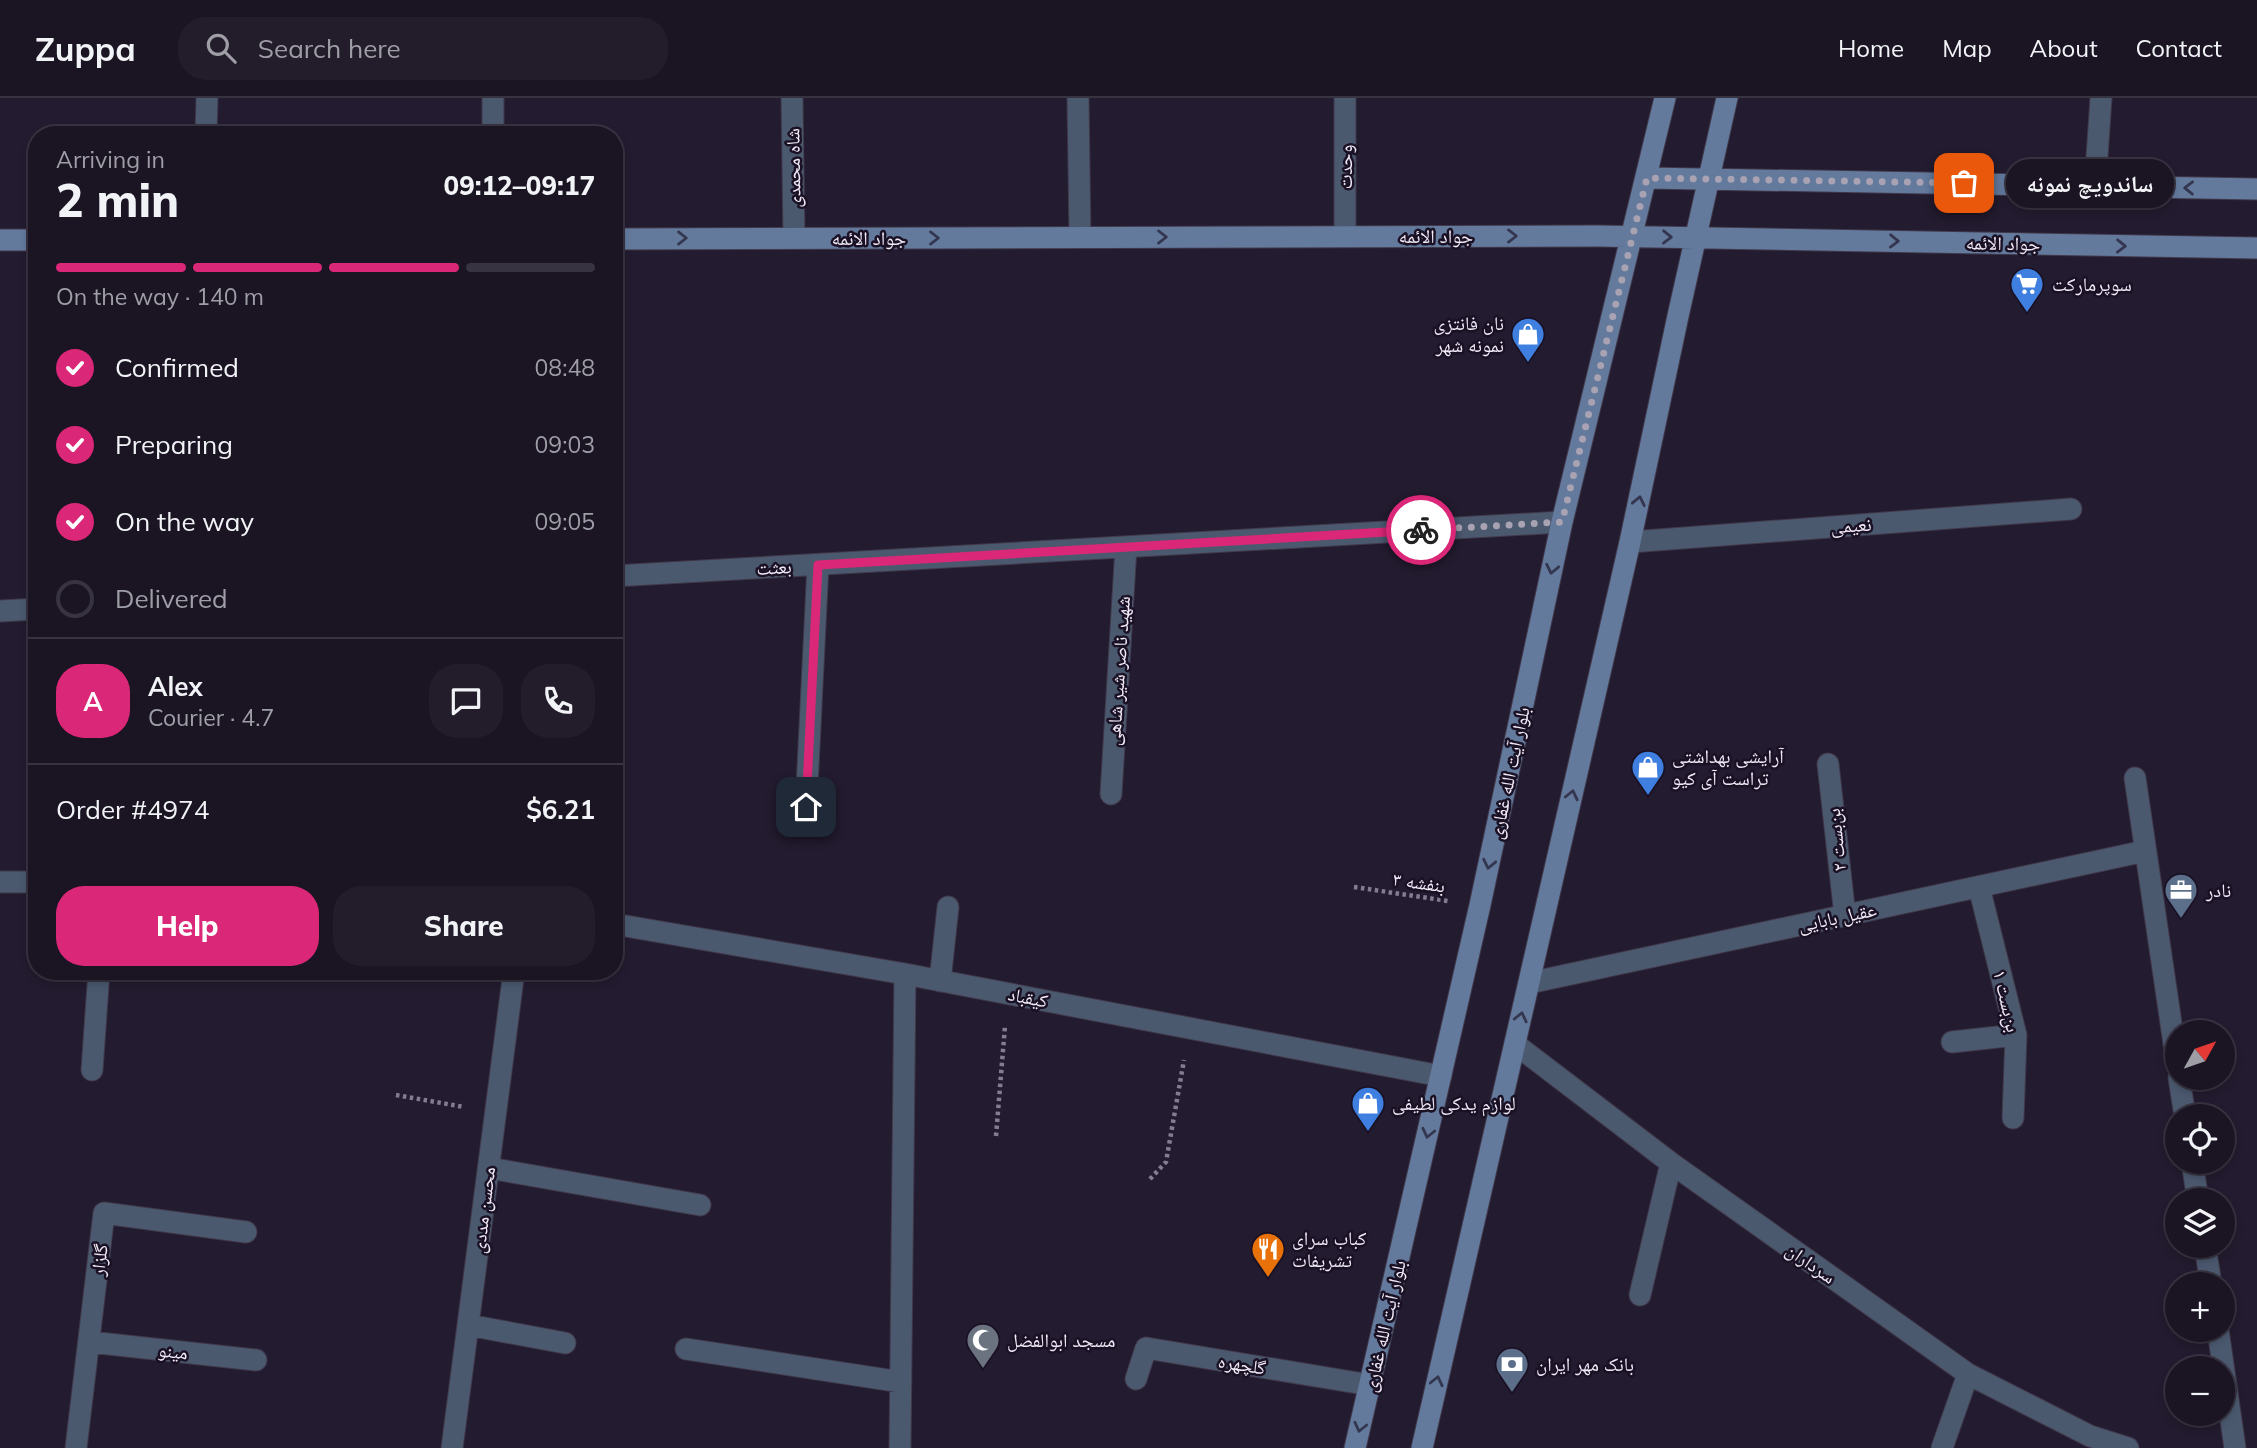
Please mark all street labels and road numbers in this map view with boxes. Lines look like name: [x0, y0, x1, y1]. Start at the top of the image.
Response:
street label: شاه محمدی: [780, 128, 806, 208]
street label: وحدت: [1333, 145, 1357, 189]
street label: جواد الائمه: [1399, 224, 1473, 248]
street label: جواد الائمه: [832, 226, 906, 250]
street label: جواد الائمه: [1966, 230, 2040, 256]
street label: نعیمی: [1830, 512, 1872, 538]
street label: بعثت: [756, 554, 792, 580]
street label: شهید ناصر شیر شاهی: [1101, 595, 1135, 747]
street label: بلوار آیت الله غفاری: [1483, 705, 1535, 841]
street label: بن‌بست ۲: [1821, 807, 1851, 873]
street label: بنفشه ۳: [1391, 866, 1447, 898]
street label: عقیل بابایی: [1796, 897, 1879, 937]
street label: بن‌بست ۱: [1988, 968, 2026, 1034]
street label: کیقباد: [1006, 981, 1050, 1013]
street label: محسن مددی: [466, 1165, 500, 1255]
street label: سرداران: [1781, 1237, 1841, 1289]
street label: گلزار: [85, 1243, 113, 1278]
street label: بلوار آیت الله غفاری: [1357, 1258, 1411, 1394]
street label: مینو: [157, 1338, 189, 1364]
street label: گلچهره: [1216, 1348, 1268, 1380]

